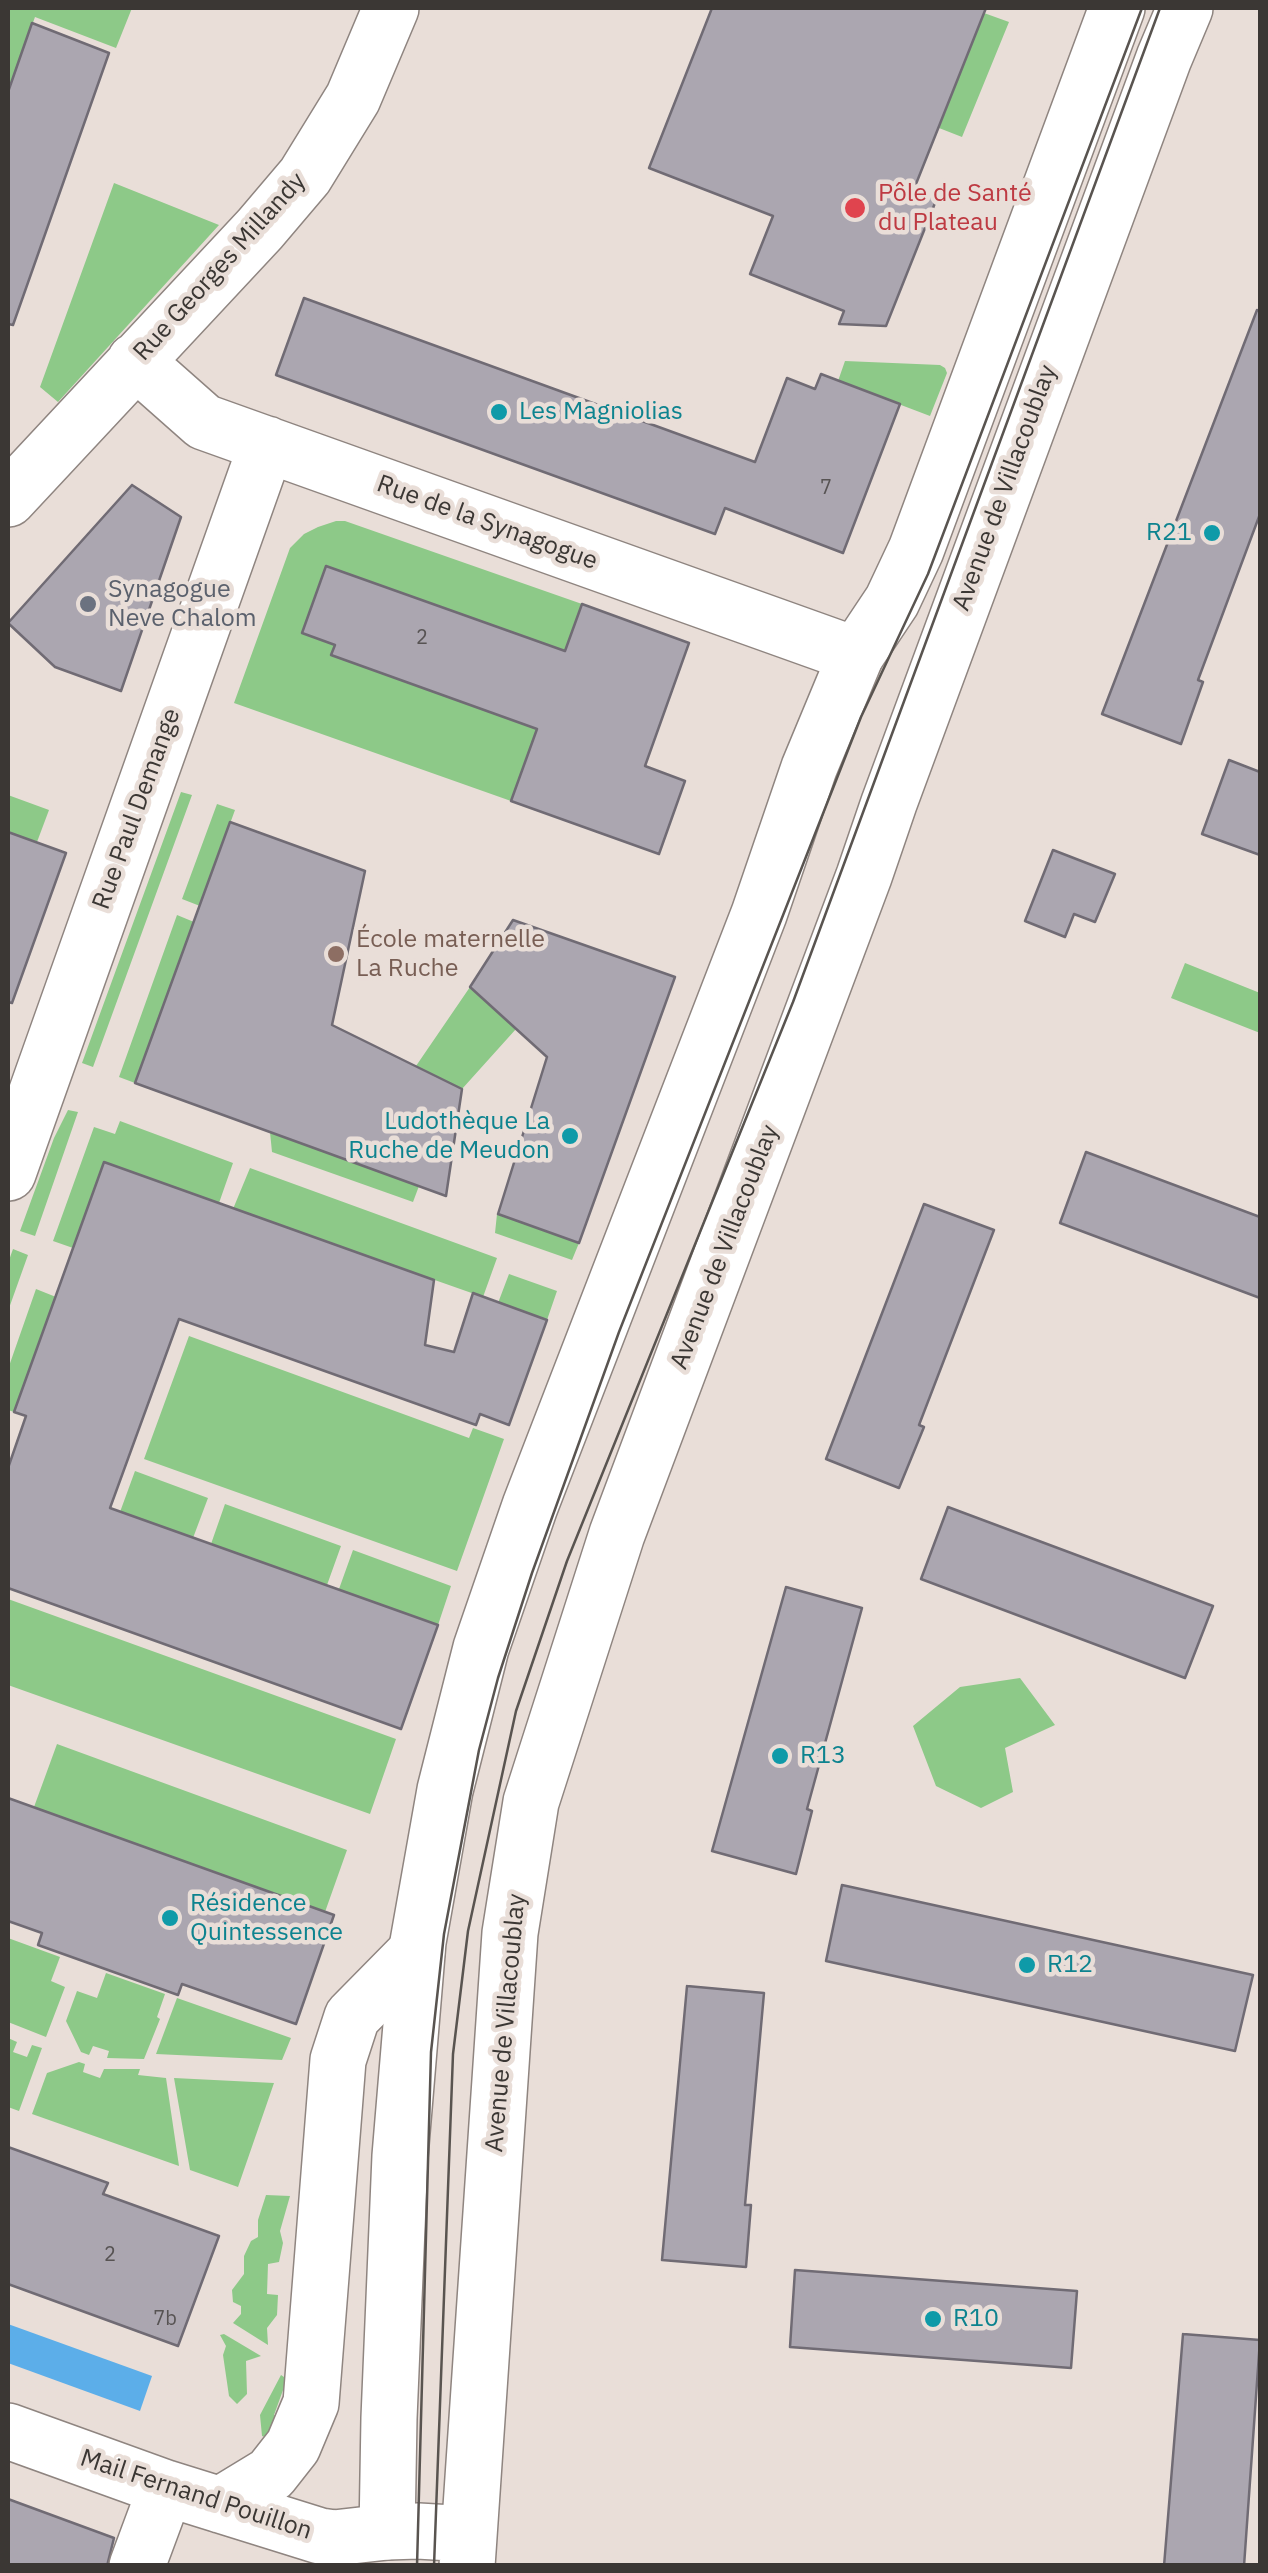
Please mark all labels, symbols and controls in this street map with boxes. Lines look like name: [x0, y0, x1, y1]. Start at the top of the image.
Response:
street label: Rue Georges Millandy: [128, 167, 312, 367]
place label: Pôle de Santé du Plateau: [878, 179, 1032, 238]
marker: Pôle de Santé du Plateau: [842, 195, 868, 221]
street label: Avenue de Villacoublay: [947, 361, 1063, 615]
place label: Les Magniolias: [519, 397, 683, 427]
marker: Les Magniolias: [488, 401, 510, 423]
street label: Rue de la Synagogue: [373, 469, 601, 577]
house number: 7: [820, 476, 832, 500]
place label: R21: [1146, 518, 1192, 548]
marker: R21: [1201, 522, 1223, 544]
place label: Synagogue Neve Chalom: [108, 575, 257, 634]
marker: Synagogue Neve Chalom: [77, 593, 99, 615]
house number: 2: [416, 626, 428, 650]
street label: Rue Paul Demange: [87, 704, 187, 914]
place label: École maternelle La Ruche: [356, 925, 545, 984]
marker: École maternelle La Ruche: [325, 943, 347, 965]
place label: Ludothèque La Ruche de Meudon: [348, 1107, 550, 1166]
street label: Avenue de Villacoublay: [665, 1121, 785, 1373]
marker: Ludothèque La Ruche de Meudon: [559, 1125, 581, 1147]
place label: R13: [800, 1741, 846, 1771]
marker: R13: [769, 1745, 791, 1767]
place label: Résidence Quintessence: [190, 1889, 343, 1948]
street label: Avenue de Villacoublay: [480, 1892, 532, 2154]
marker: Résidence Quintessence: [159, 1907, 181, 1929]
place label: R12: [1047, 1950, 1093, 1980]
marker: R12: [1016, 1954, 1038, 1976]
house number: 2: [104, 2243, 116, 2267]
place label: R10: [953, 2304, 999, 2334]
house number: 7b: [153, 2307, 177, 2331]
marker: R10: [922, 2308, 944, 2330]
street label: Mail Fernand Pouillon: [76, 2443, 316, 2547]

